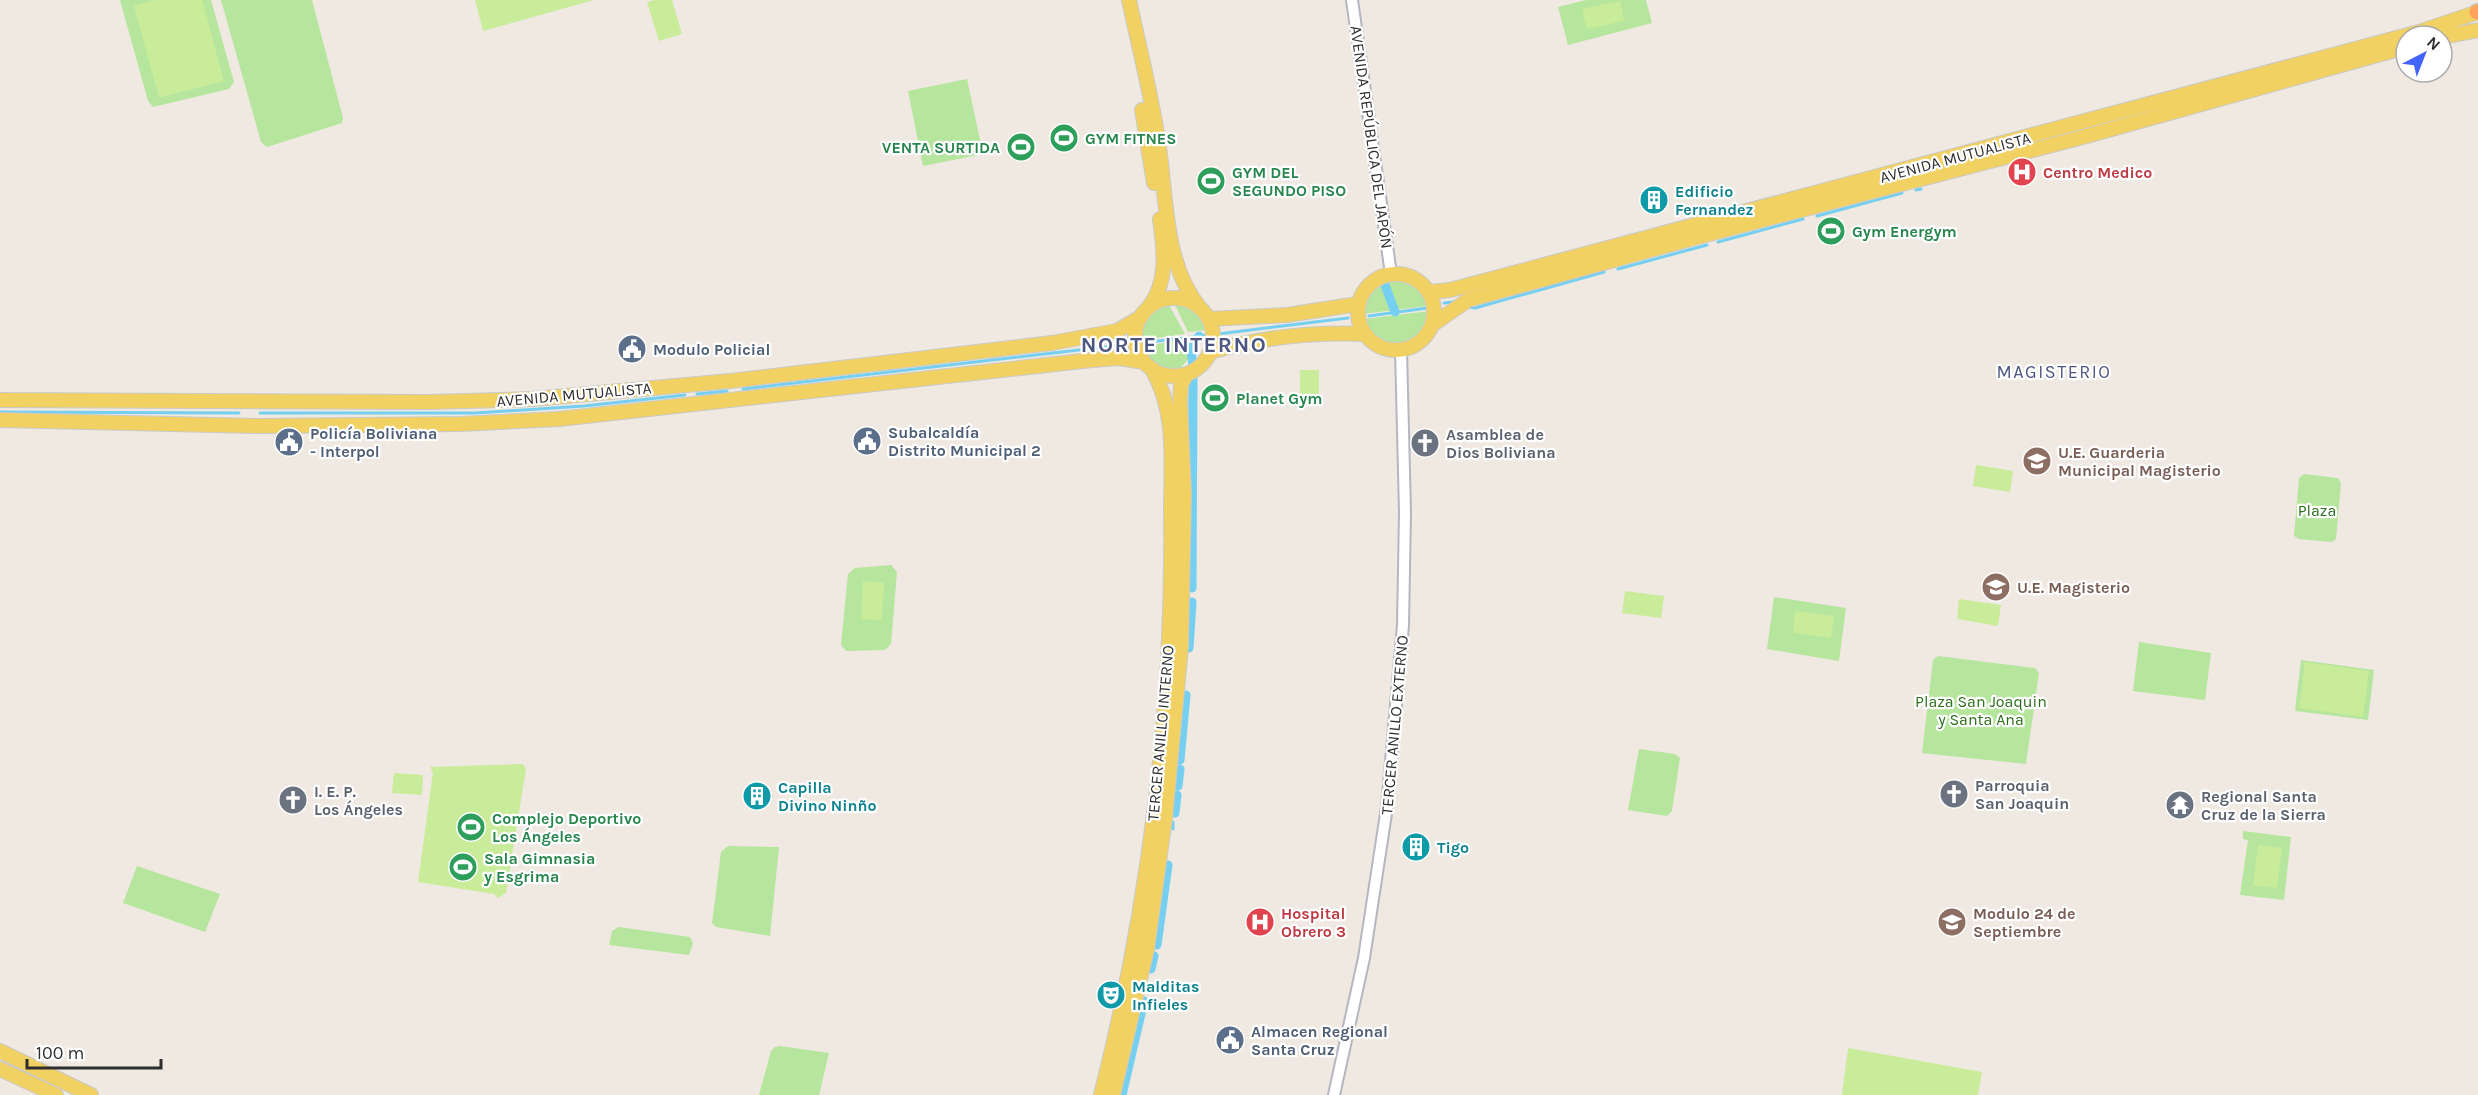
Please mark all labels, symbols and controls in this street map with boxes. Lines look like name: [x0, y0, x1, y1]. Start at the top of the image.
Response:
street label: AVENIDA REPÚBLICA DEL JAPÓN: [1346, 24, 1397, 250]
north arrow: [2394, 24, 2454, 84]
text: N: [2423, 32, 2444, 54]
sports icon: GYM FITNES: [1048, 122, 1080, 154]
street label: AVENIDA MUTUALISTA: [1878, 128, 2033, 187]
place label: GYM FITNES: [1085, 129, 1176, 148]
sports icon: VENTA SURTIDA: [1005, 131, 1037, 163]
place label: VENTA SURTIDA: [882, 138, 1000, 157]
hospital icon: Centro Medico: [2006, 156, 2038, 188]
place label: GYM DEL SEGUNDO PISO: [1232, 163, 1346, 200]
place label: Centro Medico: [2043, 163, 2152, 182]
sports icon: GYM DEL SEGUNDO PISO: [1195, 165, 1227, 197]
place label: Edificio Fernandez: [1675, 182, 1754, 219]
building icon: Edificio Fernandez: [1638, 184, 1670, 216]
sports icon: Gym Energym: [1815, 215, 1847, 247]
place label: Gym Energym: [1852, 222, 1957, 241]
district label: NORTE INTERNO: [1081, 332, 1267, 358]
public building icon: Modulo Policial: [616, 333, 648, 365]
place label: Modulo Policial: [653, 340, 770, 359]
district label: MAGISTERIO: [1997, 361, 2111, 383]
street label: AVENIDA MUTUALISTA: [496, 378, 652, 411]
sports icon: Planet Gym: [1199, 382, 1231, 414]
place label: Planet Gym: [1236, 389, 1322, 408]
place label: Subalcaldía Distrito Municipal 2: [888, 423, 1041, 460]
place label: Policía Boliviana - Interpol: [310, 424, 437, 461]
public building icon: Subalcaldía Distrito Municipal 2: [851, 425, 883, 457]
place label: Asamblea de Dios Boliviana: [1446, 425, 1556, 462]
public building icon: Policía Boliviana - Interpol: [273, 426, 305, 458]
church icon: Asamblea de Dios Boliviana: [1409, 427, 1441, 459]
place label: U.E. Guarderia Municipal Magisterio: [2058, 443, 2221, 480]
school or university icon: U.E. Guarderia Municipal Magisterio: [2021, 445, 2053, 477]
park label: Plaza: [2298, 501, 2336, 520]
school or university icon: U.E. Magisterio: [1980, 571, 2012, 603]
place label: U.E. Magisterio: [2017, 578, 2130, 597]
street label: TERCER ANILLO EXTERNO: [1377, 634, 1412, 816]
street label: TERCER ANILLO INTERNO: [1143, 644, 1178, 822]
park label: Plaza San Joaquin y Santa Ana: [1915, 692, 2047, 729]
place label: Parroquia San Joaquin: [1975, 776, 2069, 813]
place label: Capilla Divino Ninño: [778, 778, 877, 815]
church icon: Parroquia San Joaquin: [1938, 778, 1970, 810]
building icon: Capilla Divino Ninño: [741, 780, 773, 812]
place label: I. E. P. Los Ángeles: [314, 782, 403, 819]
church icon: I. E. P. Los Ángeles: [277, 784, 309, 816]
place label: Regional Santa Cruz de la Sierra: [2201, 787, 2326, 824]
temple icon: Regional Santa Cruz de la Sierra: [2164, 789, 2196, 821]
place label: Complejo Deportivo Los Ángeles: [492, 809, 641, 846]
sports icon: Complejo Deportivo Los Ángeles: [455, 811, 487, 843]
building icon: Tigo: [1400, 831, 1432, 863]
place label: Tigo: [1437, 838, 1469, 857]
place label: Sala Gimnasia y Esgrima: [484, 849, 595, 886]
sports icon: Sala Gimnasia y Esgrima: [447, 851, 479, 883]
place label: Hospital Obrero 3: [1281, 904, 1346, 941]
place label: Modulo 24 de Septiembre: [1973, 904, 2075, 941]
hospital icon: Hospital Obrero 3: [1244, 906, 1276, 938]
school or university icon: Modulo 24 de Septiembre: [1936, 906, 1968, 938]
place label: Malditas Infieles: [1132, 977, 1199, 1014]
theatre icon: Malditas Infieles: [1095, 979, 1127, 1011]
place label: Almacen Regional Santa Cruz: [1251, 1022, 1388, 1059]
public building icon: Almacen Regional Santa Cruz: [1214, 1024, 1246, 1056]
scale bar: [27, 1032, 160, 1070]
text: 100 m: [36, 1042, 84, 1064]

